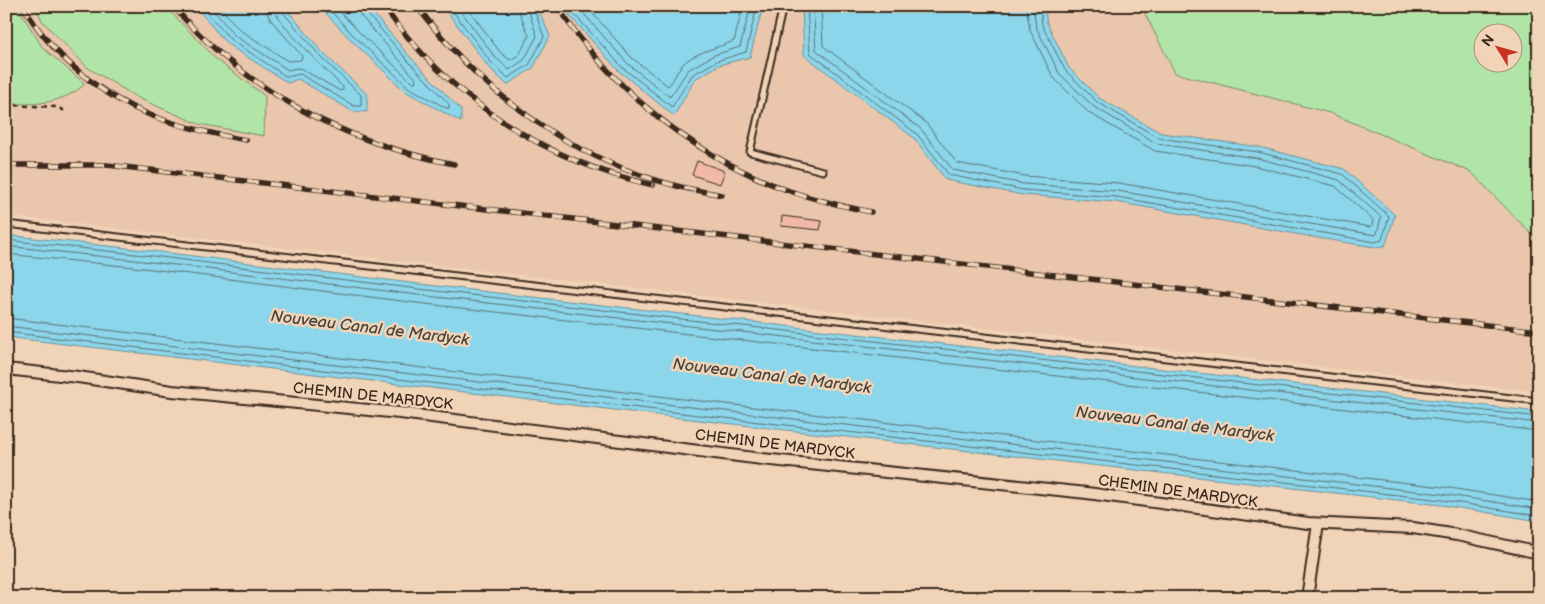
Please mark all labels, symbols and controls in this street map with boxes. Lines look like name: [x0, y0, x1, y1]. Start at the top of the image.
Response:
north arrow: [1472, 22, 1522, 72]
text: N: [1478, 31, 1498, 50]
water label: Nouveau Canal de Mardyck: [270, 307, 471, 350]
water label: Nouveau Canal de Mardyck: [672, 355, 873, 398]
street label: CHEMIN DE MARDYCK: [292, 379, 454, 414]
water label: Nouveau Canal de Mardyck: [1075, 403, 1276, 446]
street label: CHEMIN DE MARDYCK: [694, 425, 856, 464]
street label: CHEMIN DE MARDYCK: [1097, 471, 1259, 512]

